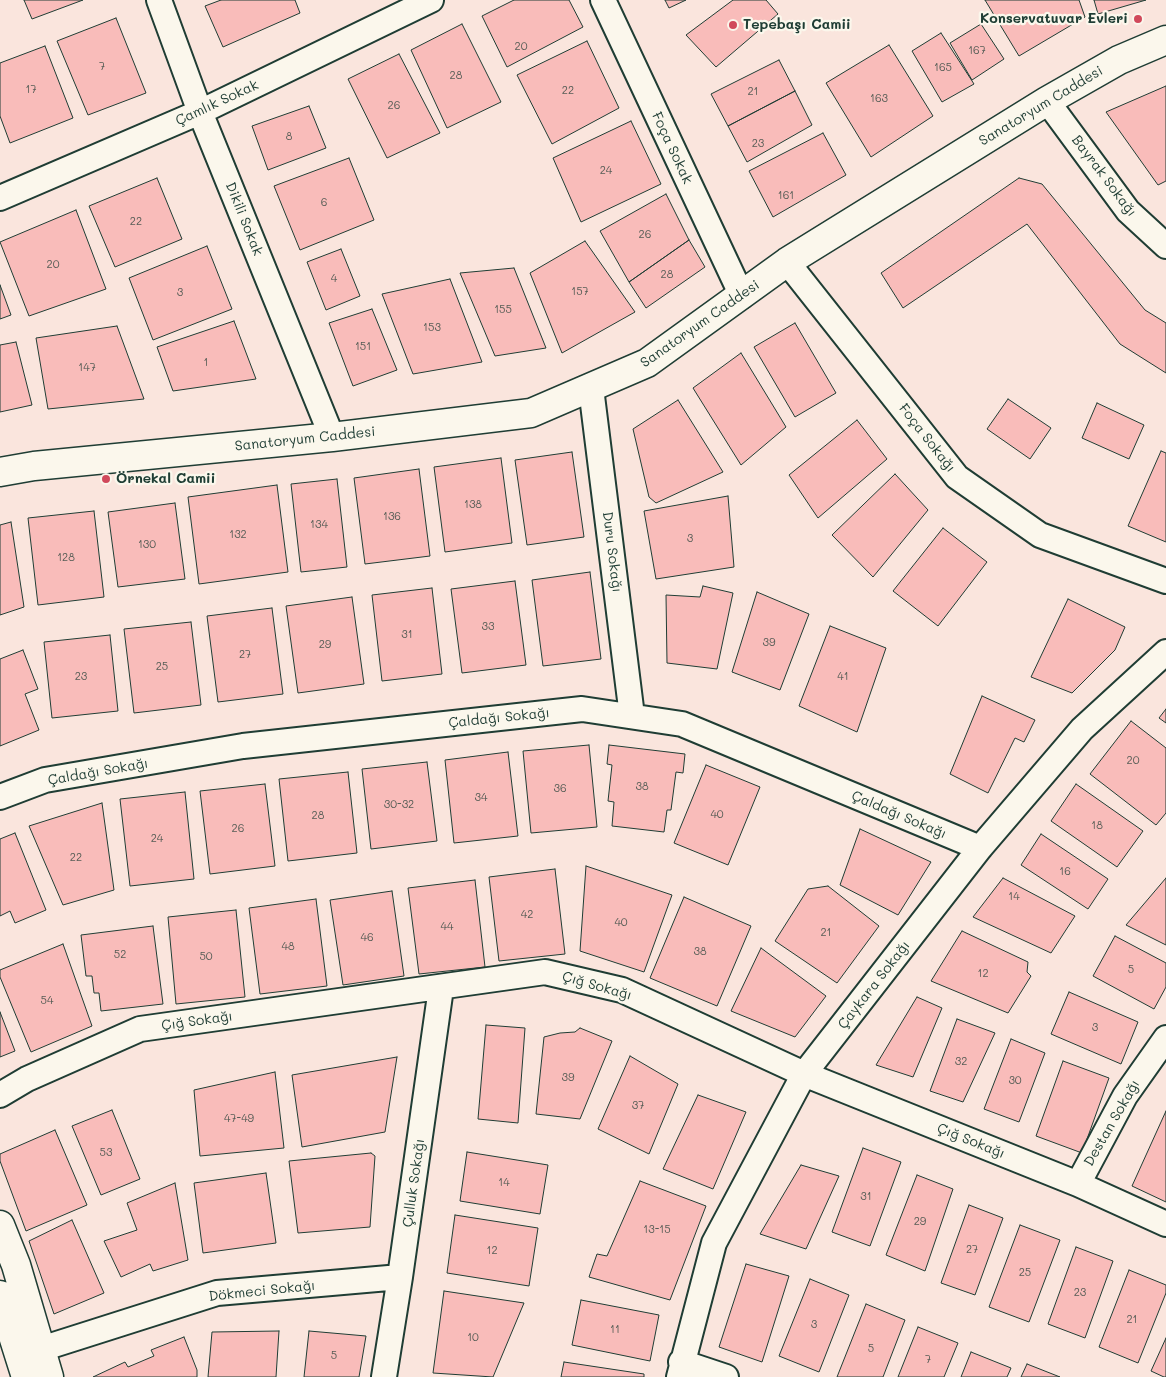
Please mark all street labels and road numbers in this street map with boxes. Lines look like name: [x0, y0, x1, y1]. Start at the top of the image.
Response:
street label: Sanatoryum Caddesi: [976, 62, 1106, 150]
street label: Çamlık Sokak: [173, 76, 261, 130]
street label: Foça Sokak: [648, 109, 696, 187]
street label: Bayrak Sokağı: [1068, 132, 1140, 220]
street label: Dikili Sokak: [222, 180, 266, 258]
street label: Sanatoryum Caddesi: [637, 277, 763, 371]
street label: Foça Sokağı: [895, 400, 959, 476]
street label: Sanatoryum Caddesi: [234, 423, 376, 455]
street label: Duru Sokağı: [599, 511, 625, 593]
street label: Çaldağı Sokağı: [448, 704, 550, 732]
street label: Çaldağı Sokağı: [46, 755, 150, 789]
street label: Çaldağı Sokağı: [849, 787, 949, 843]
street label: Çaykara Sokağı: [834, 938, 914, 1032]
street label: Çığ Sokağı: [560, 968, 634, 1004]
street label: Çığ Sokağı: [160, 1008, 234, 1034]
street label: Destan Sokağı: [1080, 1077, 1144, 1169]
street label: Çığ Sokağı: [935, 1120, 1007, 1162]
street label: Çulluk Sokağı: [399, 1138, 429, 1228]
street label: Dökmeci Sokağı: [208, 1277, 316, 1305]

